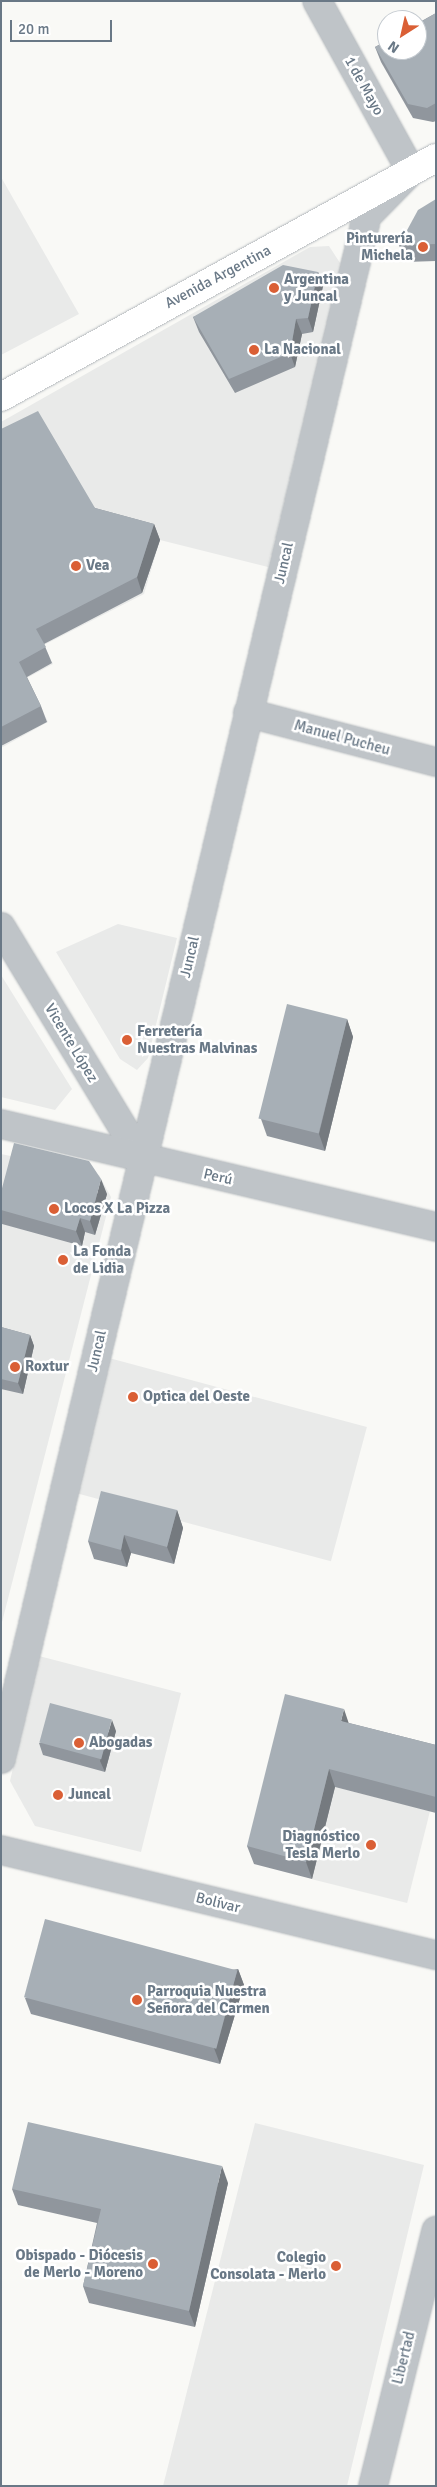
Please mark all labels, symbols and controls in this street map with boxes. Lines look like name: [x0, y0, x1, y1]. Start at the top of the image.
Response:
scale bar: [12, 10, 115, 42]
north arrow: [377, 10, 427, 60]
text: 20 m: [18, 20, 49, 38]
text: N: [385, 37, 403, 57]
street label: 1 de Mayo: [341, 54, 387, 118]
place label: Pinturería Michela: [346, 229, 413, 264]
street label: Avenida Argentina: [162, 241, 274, 313]
marker: Pinturería Michela: [417, 241, 429, 253]
place label: Argentina y Juncal: [284, 270, 349, 305]
marker: Argentina y Juncal: [268, 282, 280, 294]
place label: La Nacional: [264, 341, 341, 359]
marker: La Nacional: [248, 344, 260, 356]
street label: Juncal: [270, 540, 298, 586]
place label: Vea: [86, 557, 110, 575]
marker: Vea: [70, 560, 82, 572]
street label: Manuel Pucheu: [292, 717, 392, 759]
street label: Juncal: [176, 934, 204, 980]
street label: Vicente López: [40, 1000, 102, 1086]
place label: Ferretería Nuestras Malvinas: [137, 1022, 257, 1057]
marker: Ferretería Nuestras Malvinas: [121, 1034, 133, 1046]
street label: Perú: [202, 1165, 234, 1189]
place label: Locos X La Pizza: [64, 1200, 170, 1218]
marker: Locos X La Pizza: [48, 1203, 60, 1215]
place label: La Fonda de Lidia: [73, 1242, 131, 1277]
marker: La Fonda de Lidia: [57, 1254, 69, 1266]
street label: Juncal: [83, 1328, 111, 1374]
place label: Roxtur: [25, 1358, 69, 1376]
marker: Roxtur: [9, 1361, 21, 1373]
place label: Optica del Oeste: [143, 1388, 250, 1406]
marker: Optica del Oeste: [127, 1391, 139, 1403]
place label: Abogadas: [89, 1734, 153, 1752]
marker: Abogadas: [73, 1737, 85, 1749]
place label: Juncal: [68, 1786, 111, 1804]
marker: Juncal: [52, 1789, 64, 1801]
place label: Diagnóstico Tesla Merlo: [282, 1827, 360, 1862]
marker: Diagnóstico Tesla Merlo: [364, 1838, 378, 1852]
street label: Bolívar: [194, 1889, 242, 1917]
place label: Parroquia Nuestra Señora del Carmen: [147, 1982, 270, 2017]
marker: Parroquia Nuestra Señora del Carmen: [131, 1994, 143, 2006]
place label: Obispado - Diócesis de Merlo - Moreno: [15, 2246, 143, 2281]
place label: Colegio Consolata - Merlo: [210, 2248, 326, 2283]
marker: Obispado - Diócesis de Merlo - Moreno: [147, 2258, 159, 2270]
marker: Colegio Consolata - Merlo: [330, 2260, 342, 2272]
street label: Libertad: [389, 2330, 419, 2386]

